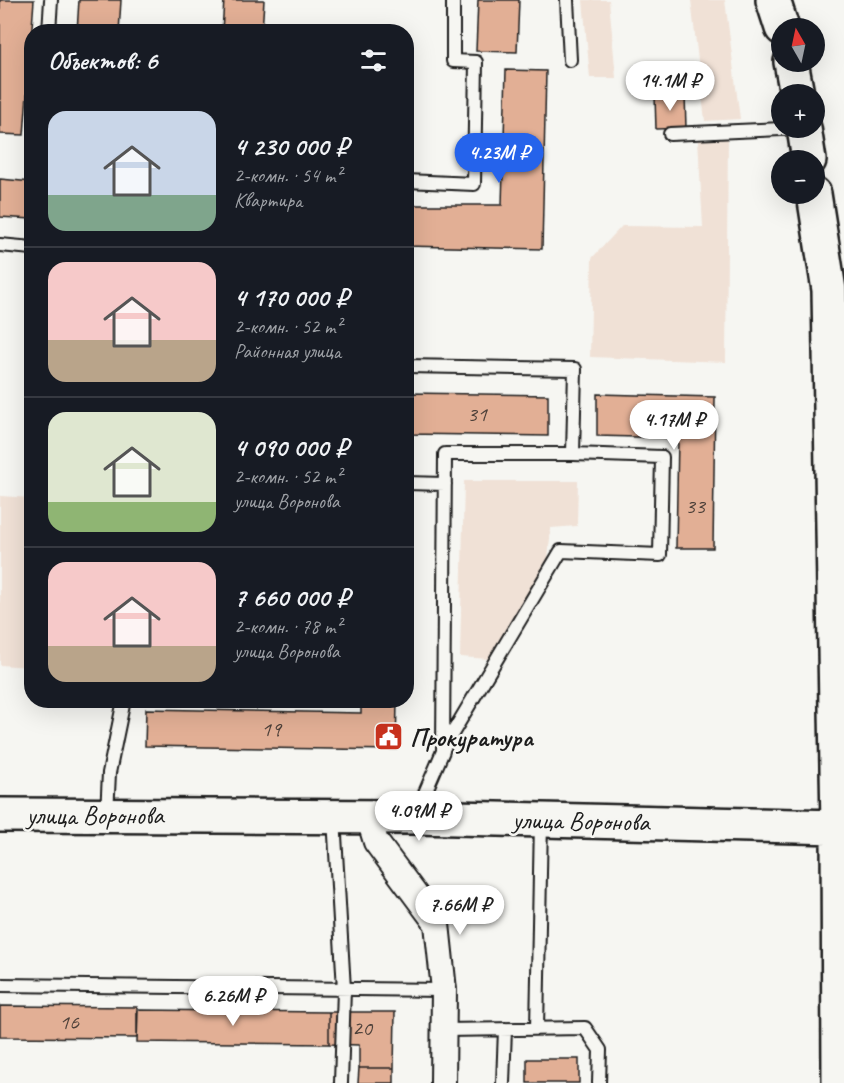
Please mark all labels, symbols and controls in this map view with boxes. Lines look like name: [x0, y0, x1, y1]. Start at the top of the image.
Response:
north arrow: [771, 18, 825, 72]
map controls: [771, 18, 825, 204]
text: Объектов: 6: [48, 44, 157, 77]
icon: filters: [357, 44, 390, 77]
pin: 14.1M ₽: [615, 61, 725, 112]
text: 14.1M ₽: [640, 68, 700, 93]
button: +: [771, 84, 825, 138]
text: 4 230 000 ₽: [234, 130, 348, 163]
pin: 4.23M ₽: [444, 133, 554, 184]
icon: home: [96, 135, 168, 207]
text: 4.23M ₽: [469, 140, 529, 165]
button: −: [771, 150, 825, 204]
text: 2-комн. · 54 m²: [234, 163, 342, 188]
text: Квартира: [234, 188, 302, 213]
text: 4 170 000 ₽: [234, 281, 348, 314]
icon: home: [96, 286, 168, 358]
text: 2-комн. · 52 m²: [234, 314, 342, 339]
text: Районная улица: [234, 339, 341, 364]
house number: 31: [467, 400, 488, 428]
pin: 4.17M ₽: [619, 400, 729, 451]
text: 4.17M ₽: [644, 407, 704, 432]
text: 4 090 000 ₽: [234, 431, 348, 464]
icon: home: [96, 436, 168, 508]
text: 2-комн. · 52 m²: [234, 464, 342, 489]
text: улица Воронова: [234, 489, 339, 514]
house number: 33: [685, 492, 707, 520]
text: 7 660 000 ₽: [234, 581, 349, 614]
icon: home: [96, 586, 168, 658]
text: 2-комн. · 78 m²: [234, 614, 342, 639]
text: улица Воронова: [234, 639, 339, 664]
house number: 19: [261, 715, 283, 743]
public building icon: Прокуратура: [373, 721, 405, 753]
place label: Прокуратура: [410, 721, 534, 754]
pin: 4.09M ₽: [364, 791, 474, 842]
text: 4.09M ₽: [389, 798, 449, 823]
street label: улица Воронова: [25, 799, 165, 832]
street label: улица Воронова: [510, 803, 651, 839]
pin: 7.66M ₽: [405, 885, 515, 936]
text: 7.66M ₽: [429, 892, 491, 917]
pin: 6.26M ₽: [178, 976, 288, 1027]
text: 6.26M ₽: [202, 983, 264, 1008]
house number: 16: [59, 1008, 80, 1036]
house number: 20: [352, 1014, 374, 1042]

